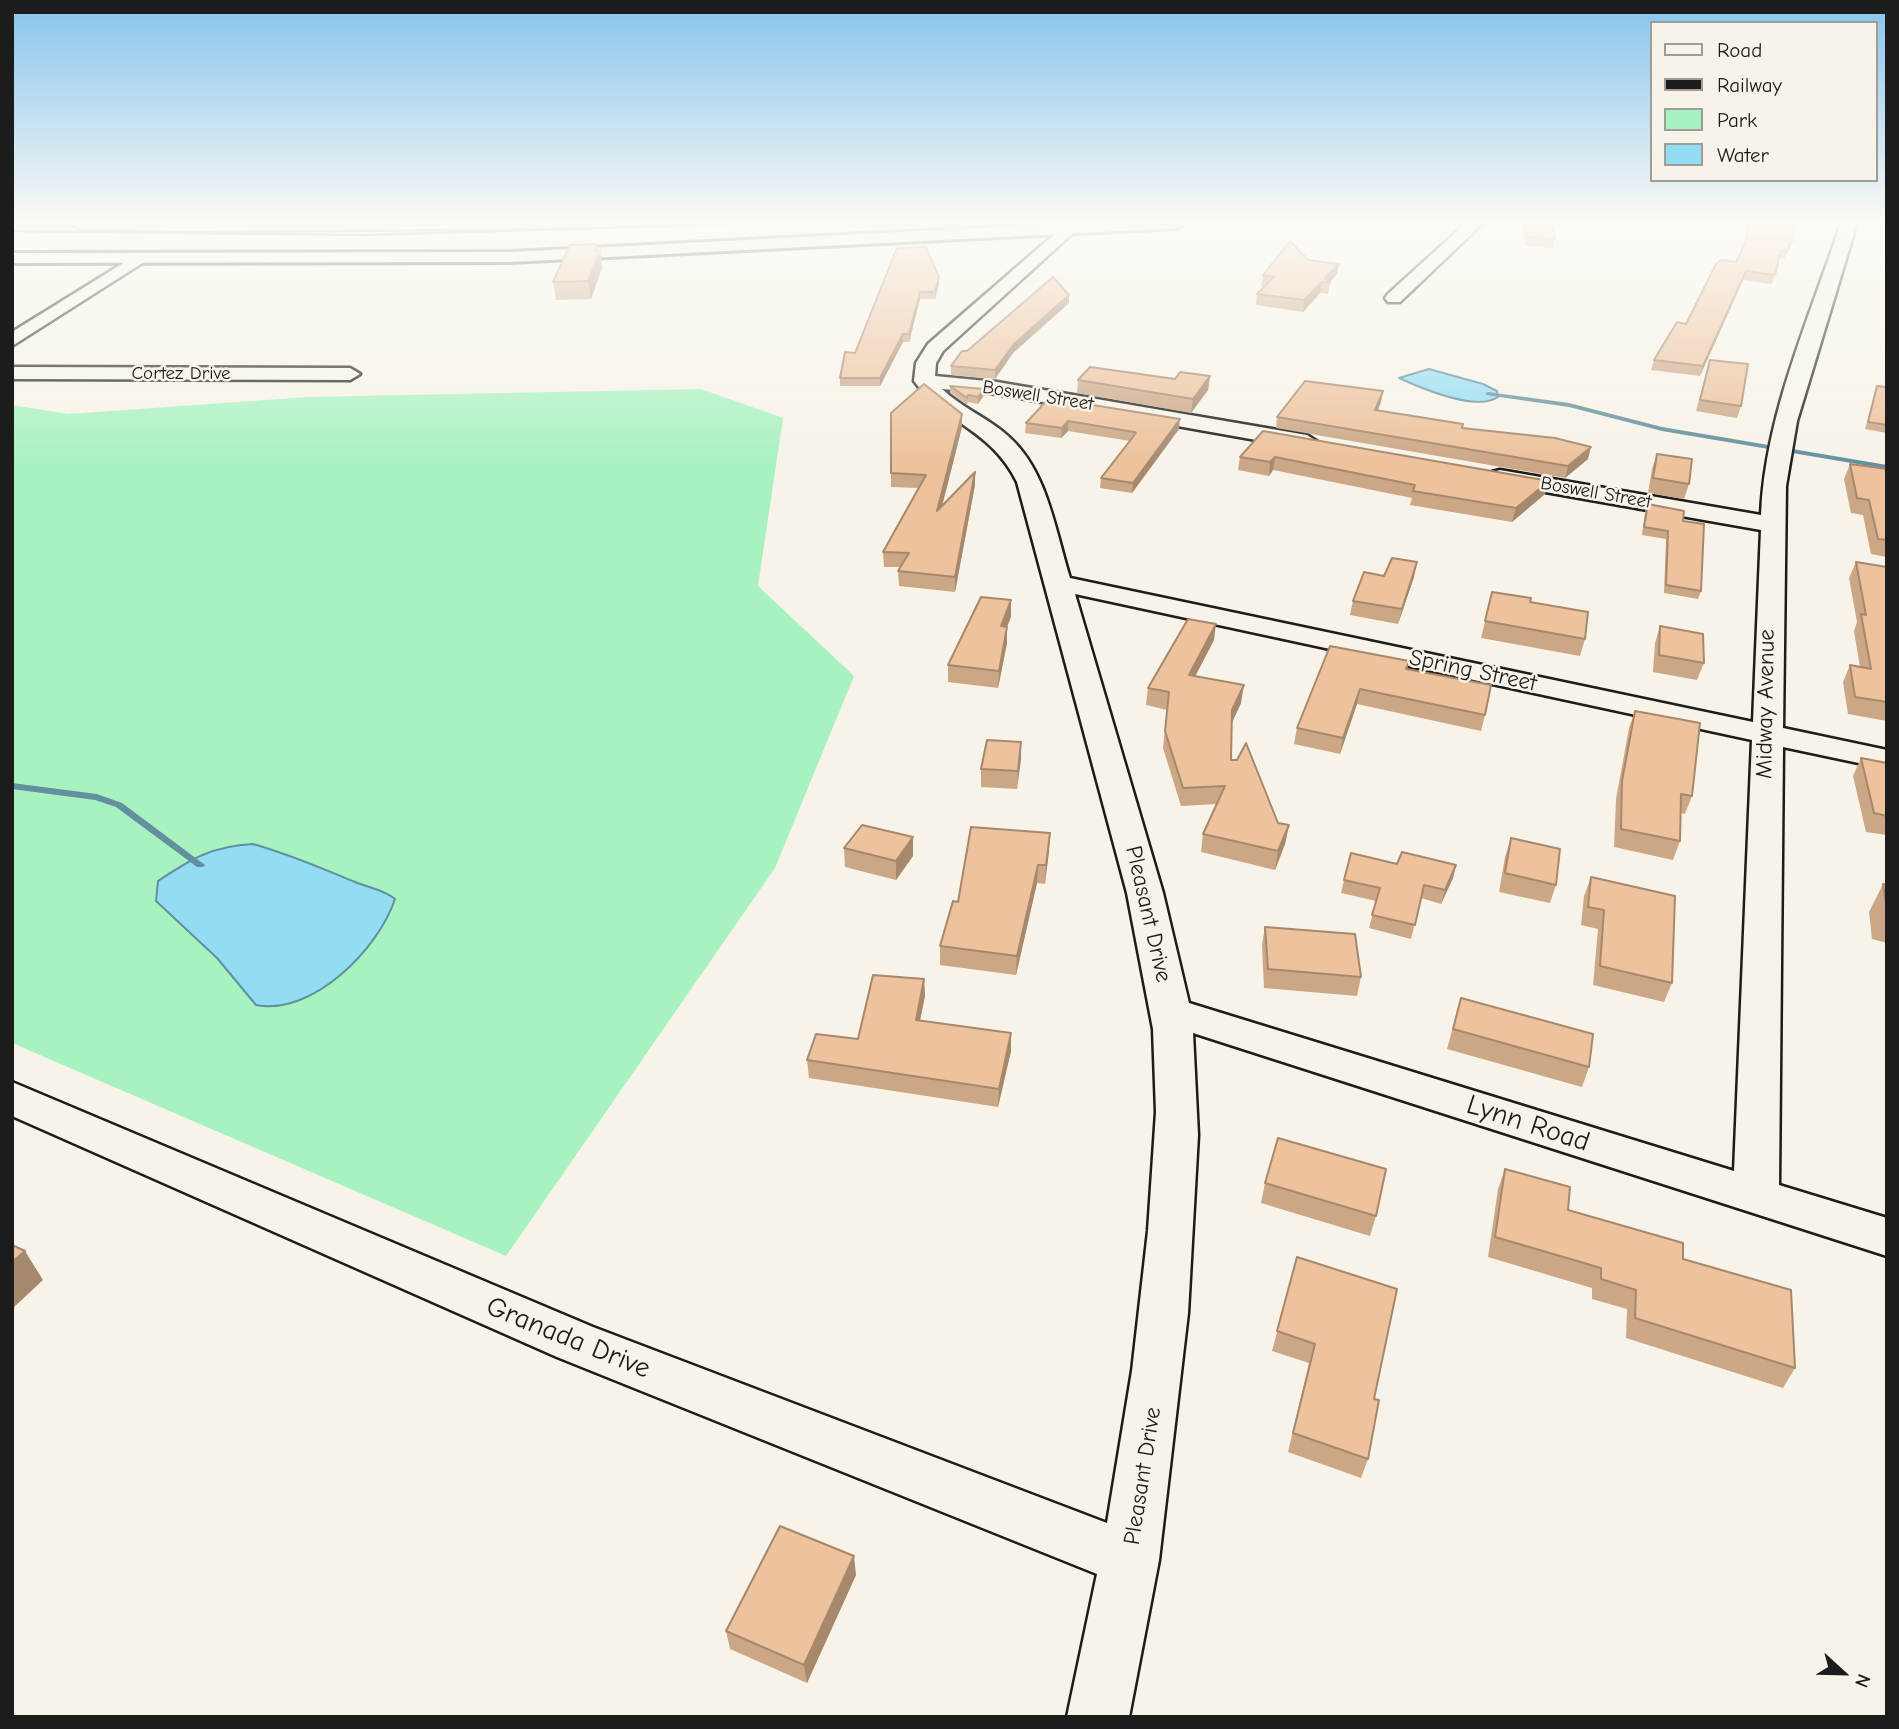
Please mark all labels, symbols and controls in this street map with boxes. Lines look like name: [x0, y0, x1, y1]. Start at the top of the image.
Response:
legend: [1650, 21, 1878, 182]
text: Road: [1717, 38, 1762, 62]
text: Railway: [1717, 73, 1782, 97]
text: Park: [1717, 108, 1757, 132]
text: Water: [1717, 143, 1769, 167]
street label: Cortez Drive: [131, 363, 231, 385]
street label: Boswell Street: [981, 376, 1095, 416]
street label: Boswell Street: [1539, 472, 1653, 514]
street label: Midway Avenue: [1751, 629, 1781, 779]
street label: Spring Street: [1407, 644, 1539, 698]
street label: Pleasant Drive: [1119, 843, 1177, 985]
street label: Lynn Road: [1462, 1088, 1594, 1160]
street label: Granada Drive: [481, 1290, 655, 1386]
street label: Pleasant Drive: [1118, 1405, 1168, 1547]
north arrow: [1808, 1638, 1878, 1708]
text: N: [1850, 1671, 1875, 1691]

